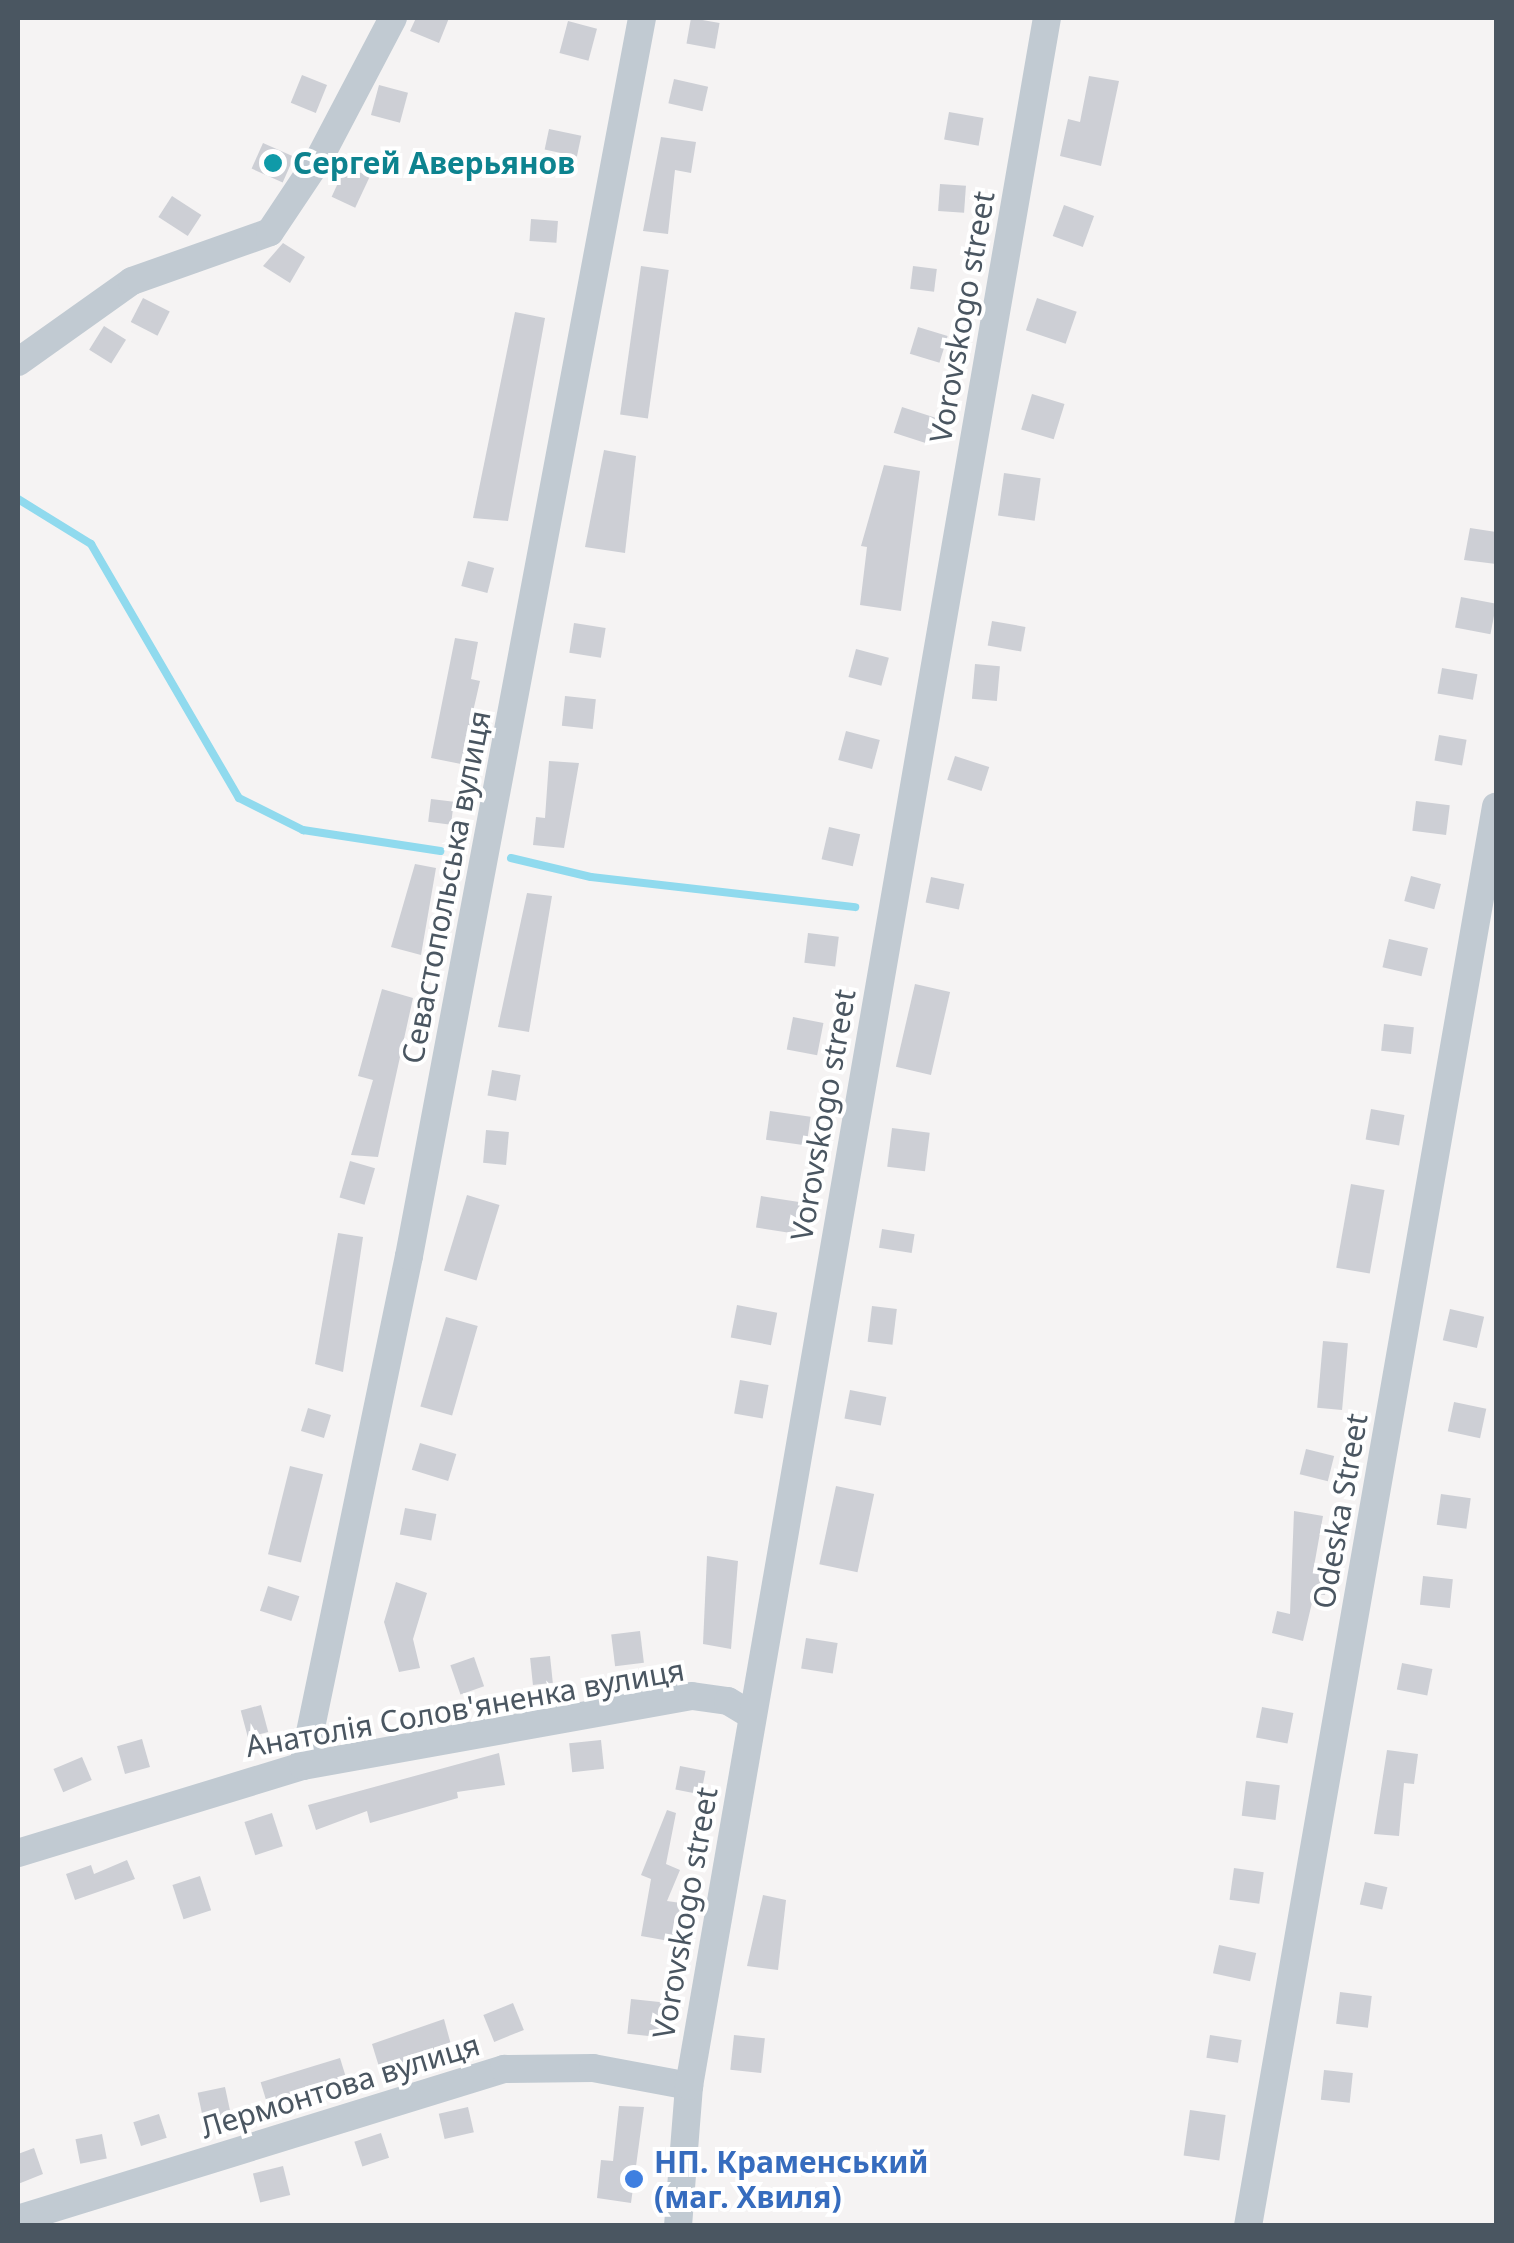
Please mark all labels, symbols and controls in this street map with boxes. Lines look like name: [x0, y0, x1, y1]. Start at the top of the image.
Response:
place label: Сергей Аверьянов: [293, 145, 575, 181]
marker: Сергей Аверьянов: [262, 152, 284, 174]
street label: Vorovskogo street: [922, 188, 1002, 446]
street label: Севастопольська вулиця: [394, 707, 498, 1067]
street label: Vorovskogo street: [783, 986, 863, 1244]
street label: Odeska Street: [1305, 1411, 1375, 1611]
street label: Анатолія Солов'яненка вулиця: [243, 1652, 687, 1764]
street label: Vorovskogo street: [645, 1784, 725, 2042]
street label: Лермонтова вулиця: [196, 2026, 484, 2146]
place label: НП. Краменський (маг. Хвиля): [654, 2144, 929, 2214]
marker: НП. Краменський (маг. Хвиля): [623, 2168, 645, 2190]

